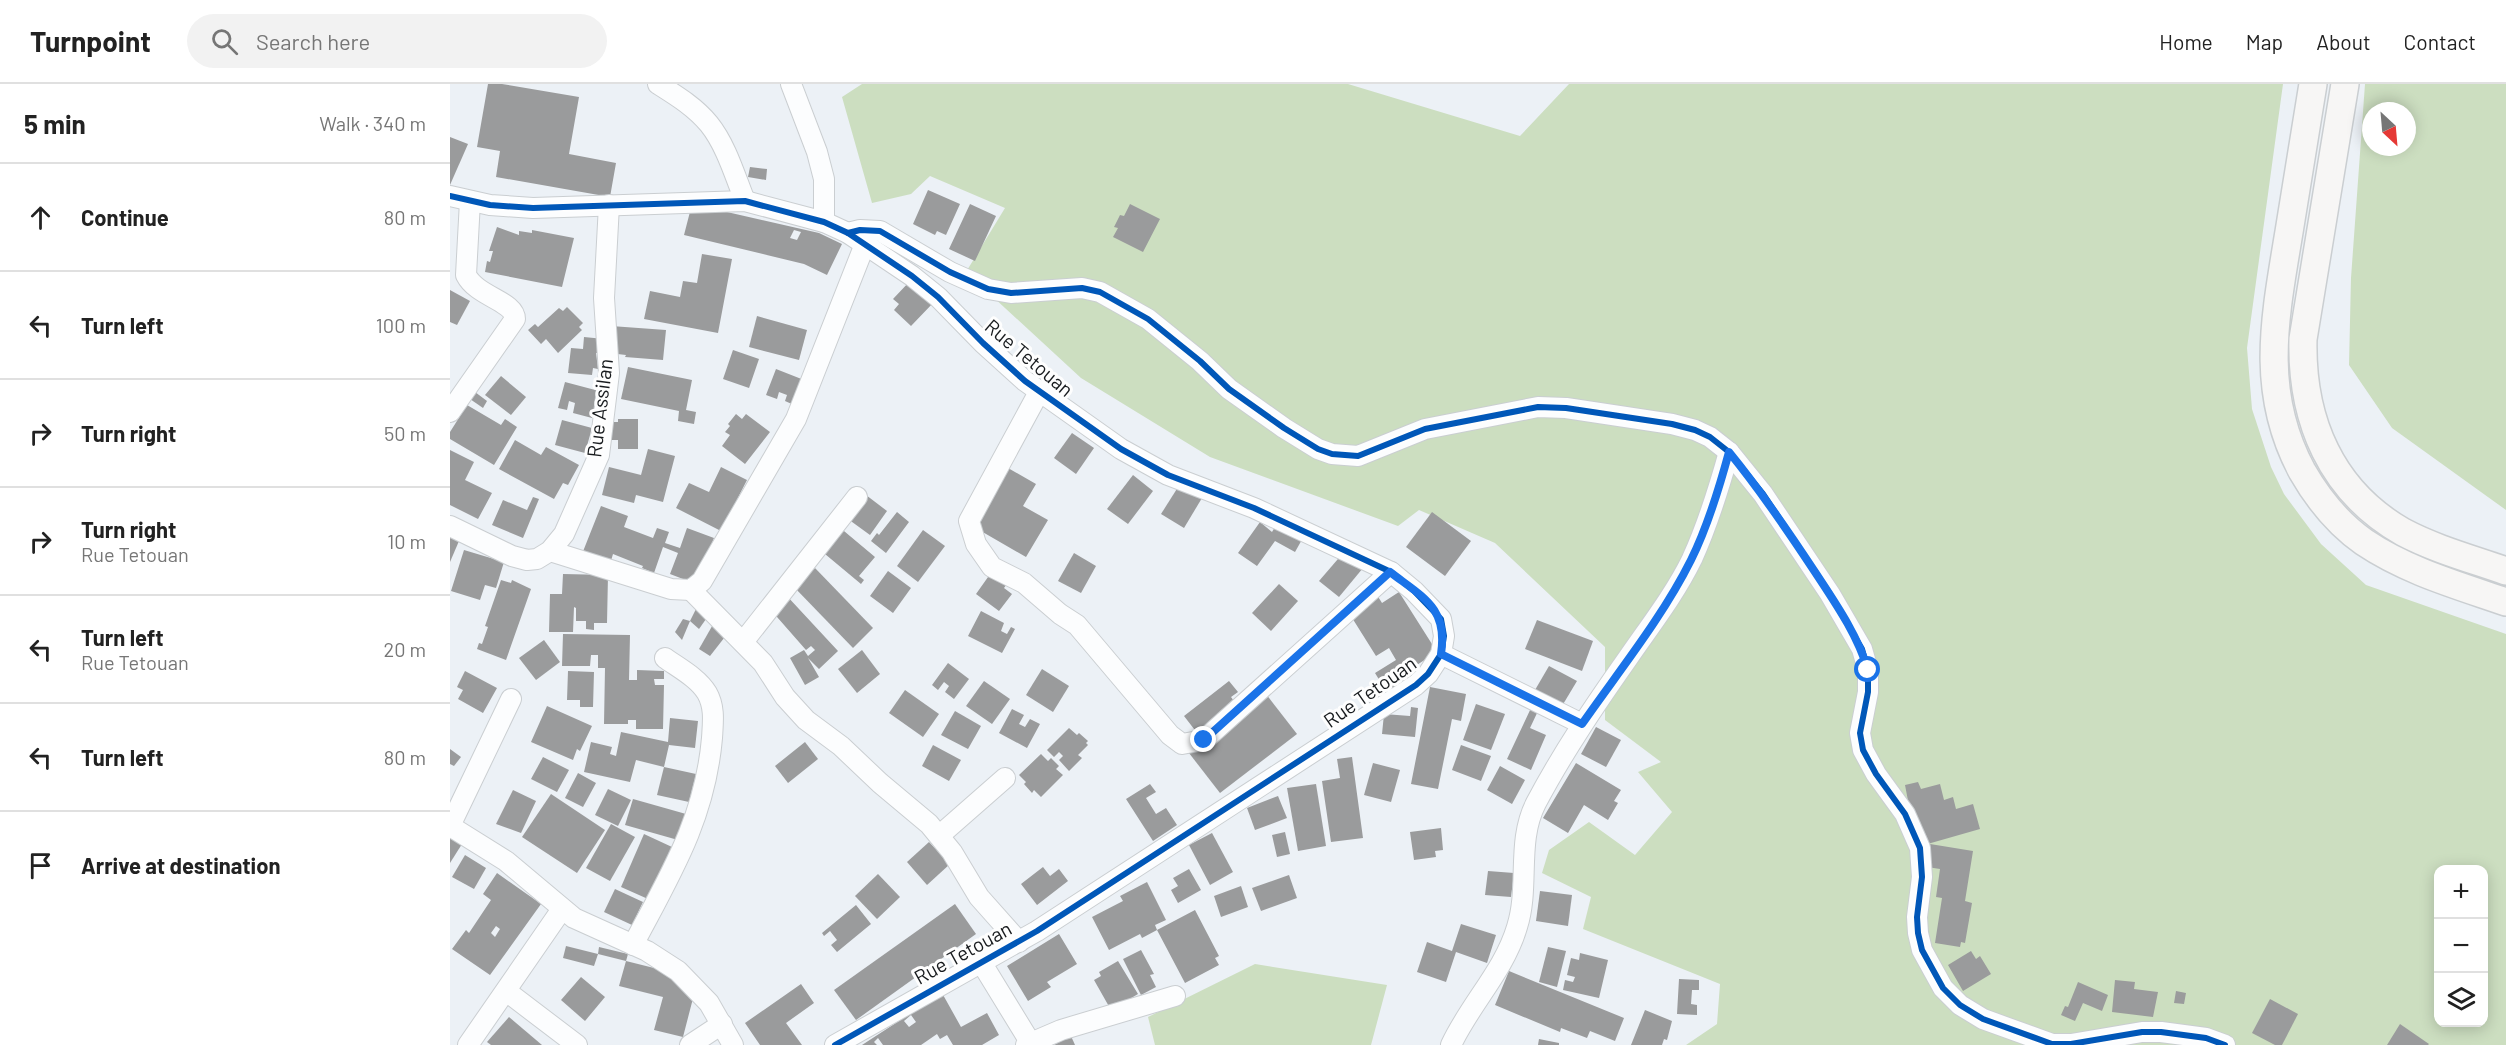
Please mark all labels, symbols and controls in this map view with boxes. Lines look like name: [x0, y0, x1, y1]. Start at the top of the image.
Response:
search box: [187, 14, 607, 68]
text: Turnpoint: [30, 24, 151, 58]
icon: search: [208, 25, 241, 58]
text: Search here: [256, 28, 370, 54]
text: Home: [2159, 29, 2213, 54]
text: Map: [2246, 29, 2283, 54]
text: About: [2316, 29, 2371, 54]
text: Contact: [2404, 29, 2476, 54]
north arrow: [2362, 102, 2416, 156]
text: 5 min: [24, 108, 86, 139]
text: Walk · 340 m: [319, 111, 426, 135]
icon: ahead: [24, 201, 57, 234]
text: Continue: [81, 204, 169, 230]
text: 80 m: [384, 205, 426, 229]
icon: left: [24, 309, 57, 342]
text: Turn left: [81, 312, 164, 338]
text: 100 m: [376, 313, 426, 337]
street label: Rue Tetouan: [981, 313, 1079, 401]
street label: Rue Assilan: [581, 357, 617, 459]
icon: right: [24, 417, 57, 450]
text: Turn right: [81, 420, 176, 446]
text: 50 m: [384, 421, 426, 445]
text: Turn right: [81, 516, 176, 542]
icon: right: [24, 525, 57, 558]
text: 10 m: [387, 529, 426, 553]
text: Rue Tetouan: [81, 542, 189, 566]
text: Turn left: [81, 624, 164, 650]
icon: left: [24, 633, 57, 666]
text: 20 m: [383, 637, 426, 661]
text: Rue Tetouan: [81, 650, 189, 674]
street label: Rue Tetouan: [1318, 650, 1420, 732]
route start: [1854, 656, 1880, 682]
route end: [1190, 726, 1216, 752]
icon: left: [24, 741, 57, 774]
text: Turn left: [81, 744, 164, 770]
text: 80 m: [384, 745, 426, 769]
icon: arrive: [24, 849, 57, 882]
text: Arrive at destination: [81, 852, 280, 878]
map controls: [2434, 865, 2488, 1027]
button: +: [2434, 865, 2488, 919]
street label: Rue Tetouan: [910, 916, 1015, 989]
button: −: [2434, 919, 2488, 973]
button: layers: [2434, 973, 2488, 1027]

